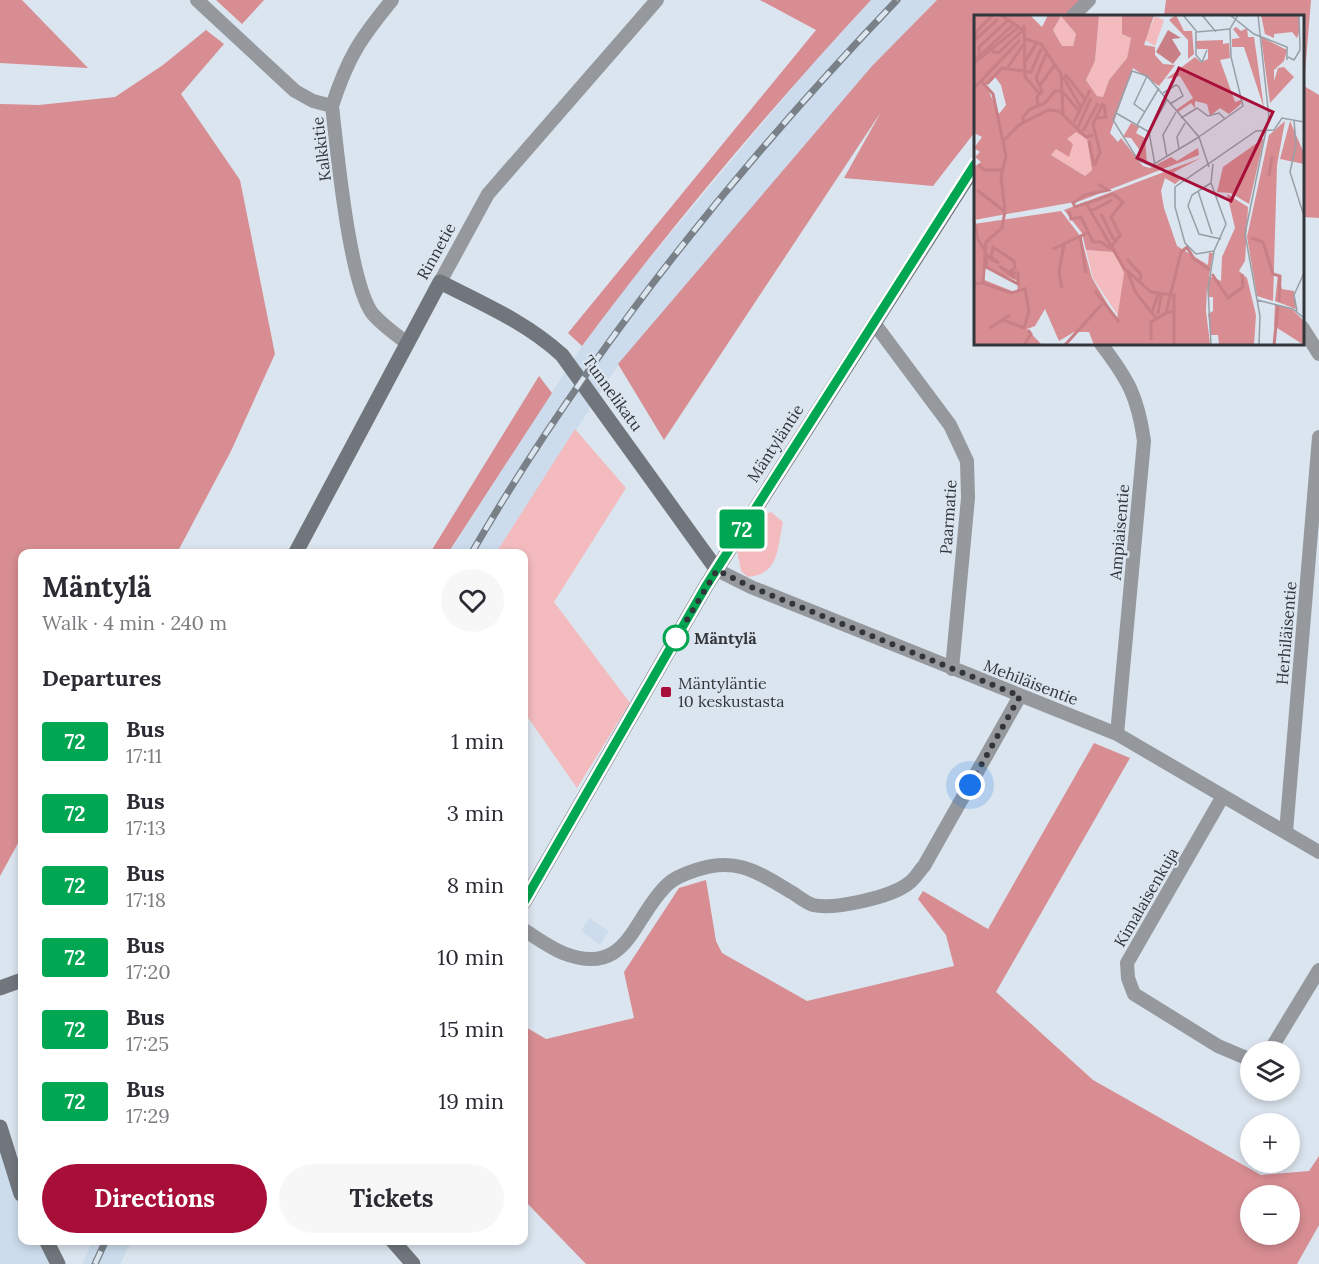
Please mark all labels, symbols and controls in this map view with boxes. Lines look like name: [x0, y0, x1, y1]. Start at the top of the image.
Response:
inset map: [974, 15, 1304, 345]
street label: Kalkkitie: [307, 115, 335, 182]
street label: Rinnetie: [412, 219, 460, 283]
street label: Tunnelikatu: [579, 351, 648, 435]
street label: Mäntyläntie: [742, 400, 808, 486]
street label: Paarmatie: [935, 479, 961, 555]
street label: Ampiaisentie: [1105, 483, 1133, 582]
line badge: 72: [715, 510, 769, 548]
text: 72: [731, 516, 753, 543]
text: Mäntylä: [42, 569, 152, 605]
button: heart: [441, 569, 504, 632]
street label: Herhiläisentie: [1272, 580, 1301, 686]
text: Walk · 4 min · 240 m: [42, 610, 227, 635]
marker: Mäntylä: [663, 625, 689, 651]
place label: Mäntylä: [694, 628, 757, 648]
street label: Mehiläisentie: [981, 655, 1081, 709]
text: Departures: [42, 664, 161, 692]
place label: Mäntyläntie 10 keskustasta: [678, 673, 784, 711]
marker: Mäntyläntie 10 keskustasta: [659, 685, 673, 699]
text: Bus: [126, 715, 165, 743]
text: 1 min: [451, 727, 504, 755]
text: 72: [64, 728, 86, 755]
text: 17:11: [126, 743, 162, 768]
your location: [955, 770, 985, 800]
text: Bus: [126, 787, 165, 815]
text: 3 min: [447, 799, 504, 827]
text: 72: [64, 800, 86, 827]
text: 17:13: [126, 815, 166, 840]
street label: Kimalaisenkuja: [1109, 844, 1183, 950]
text: Bus: [126, 859, 165, 887]
text: 8 min: [447, 871, 504, 899]
text: 72: [64, 872, 86, 899]
text: 17:18: [126, 887, 166, 912]
text: Bus: [126, 931, 165, 959]
text: 10 min: [437, 943, 504, 971]
text: 72: [64, 944, 86, 971]
text: 17:20: [126, 959, 171, 984]
text: Bus: [126, 1003, 165, 1031]
text: 15 min: [439, 1015, 504, 1043]
text: 72: [64, 1016, 86, 1043]
text: 17:25: [126, 1031, 169, 1056]
map controls: [1240, 1041, 1300, 1245]
button: layers: [1240, 1041, 1300, 1101]
text: Bus: [126, 1075, 165, 1103]
text: 19 min: [438, 1087, 504, 1115]
text: 72: [64, 1088, 86, 1115]
text: 17:29: [126, 1103, 170, 1128]
button: +: [1240, 1113, 1300, 1173]
button: Directions: [42, 1164, 267, 1233]
button: Tickets: [279, 1164, 504, 1233]
button: −: [1240, 1185, 1300, 1245]

